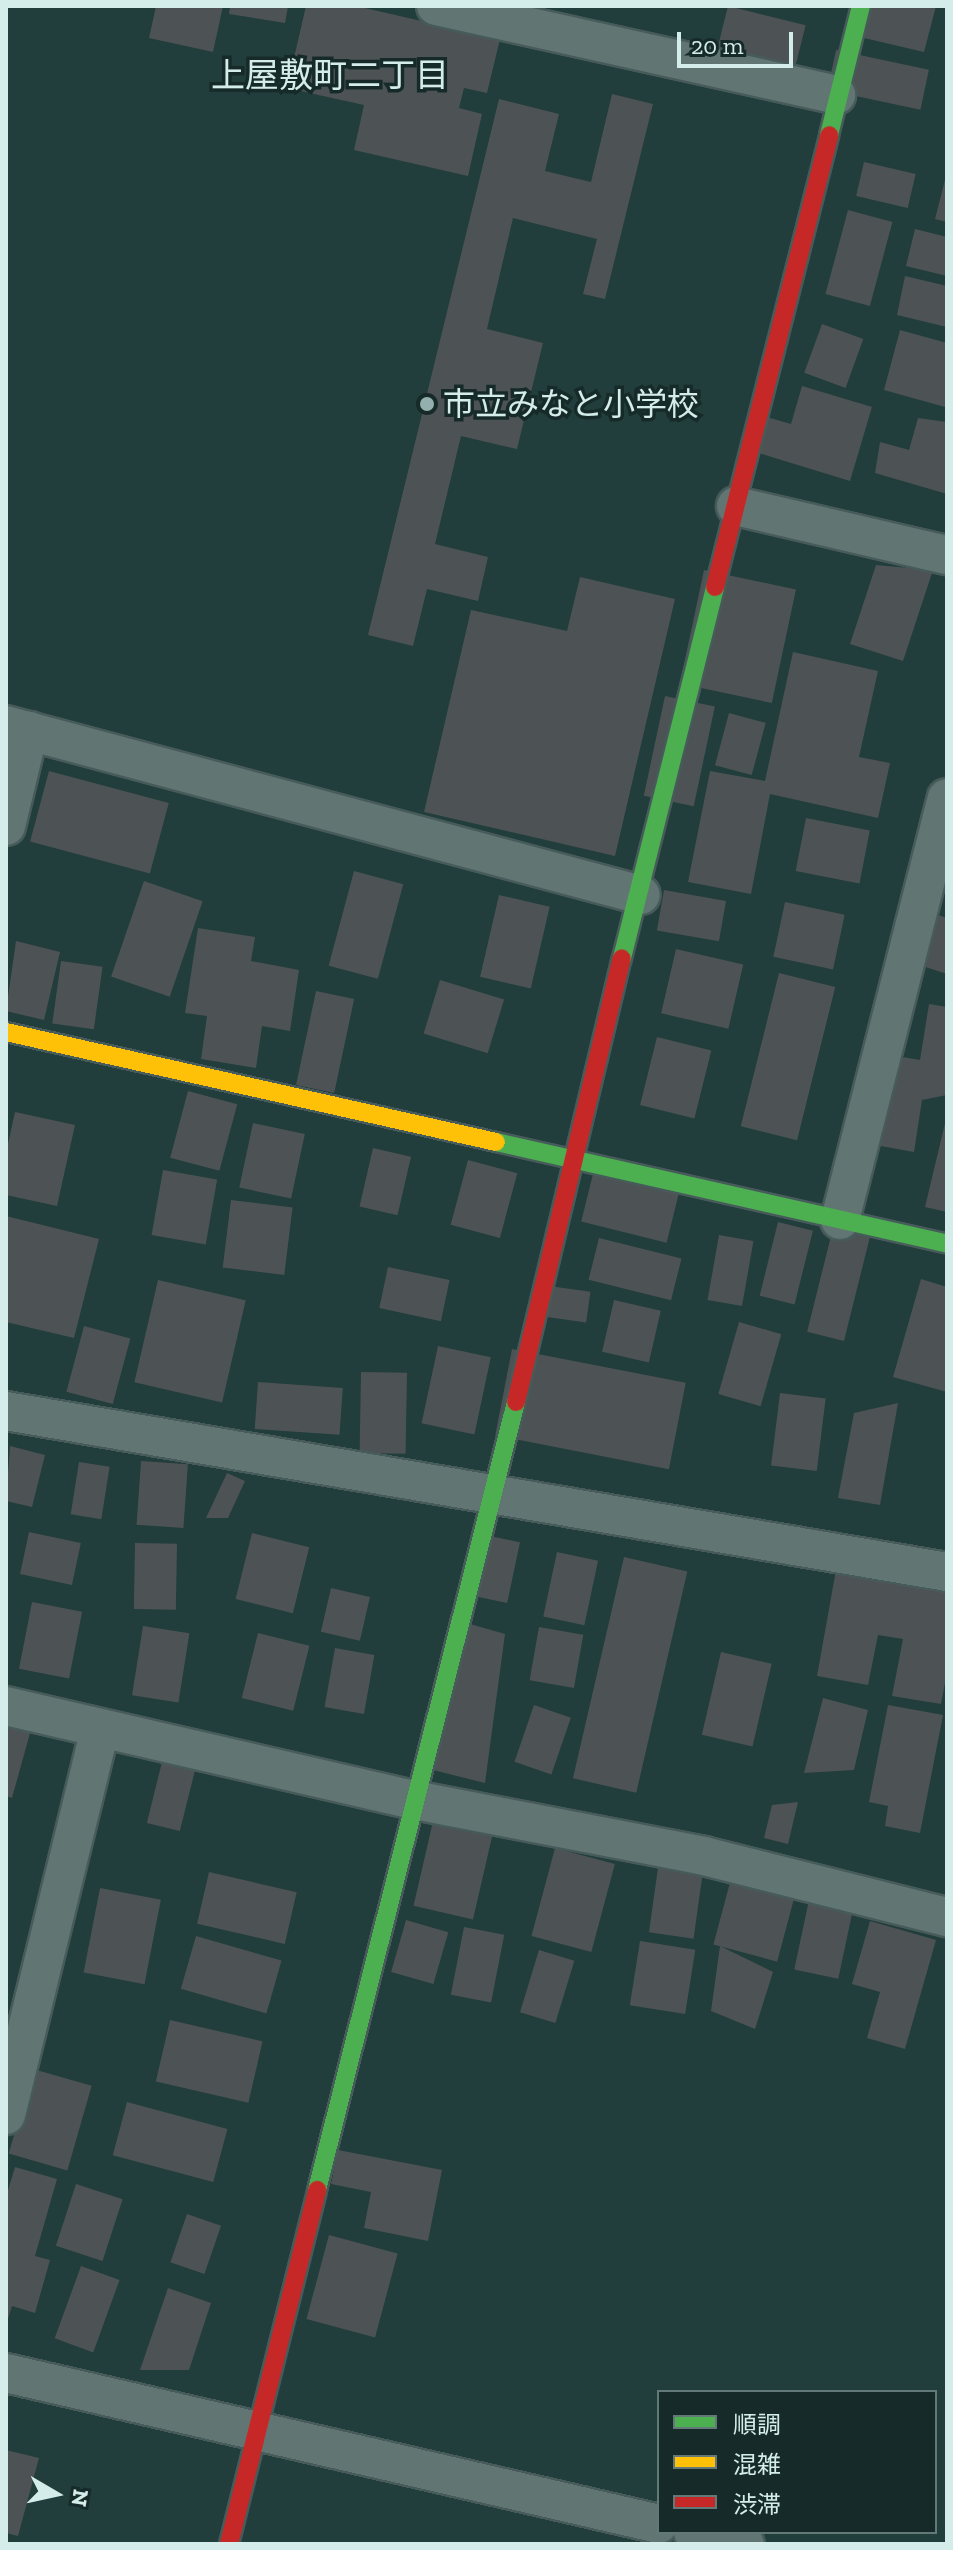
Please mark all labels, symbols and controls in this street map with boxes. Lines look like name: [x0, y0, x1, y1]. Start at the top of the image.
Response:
scale bar: [681, 16, 797, 66]
text: 20 m: [691, 31, 743, 60]
district label: 上屋敷町二丁目: [211, 56, 449, 96]
place label: 市立みなと小学校: [443, 385, 699, 423]
marker: 市立みなと小学校: [418, 395, 436, 413]
legend: [657, 2390, 937, 2534]
text: 順調: [733, 2410, 781, 2439]
text: 混雑: [733, 2450, 781, 2479]
north arrow: [16, 2454, 96, 2534]
text: N: [66, 2487, 95, 2508]
text: 渋滞: [733, 2490, 781, 2519]

